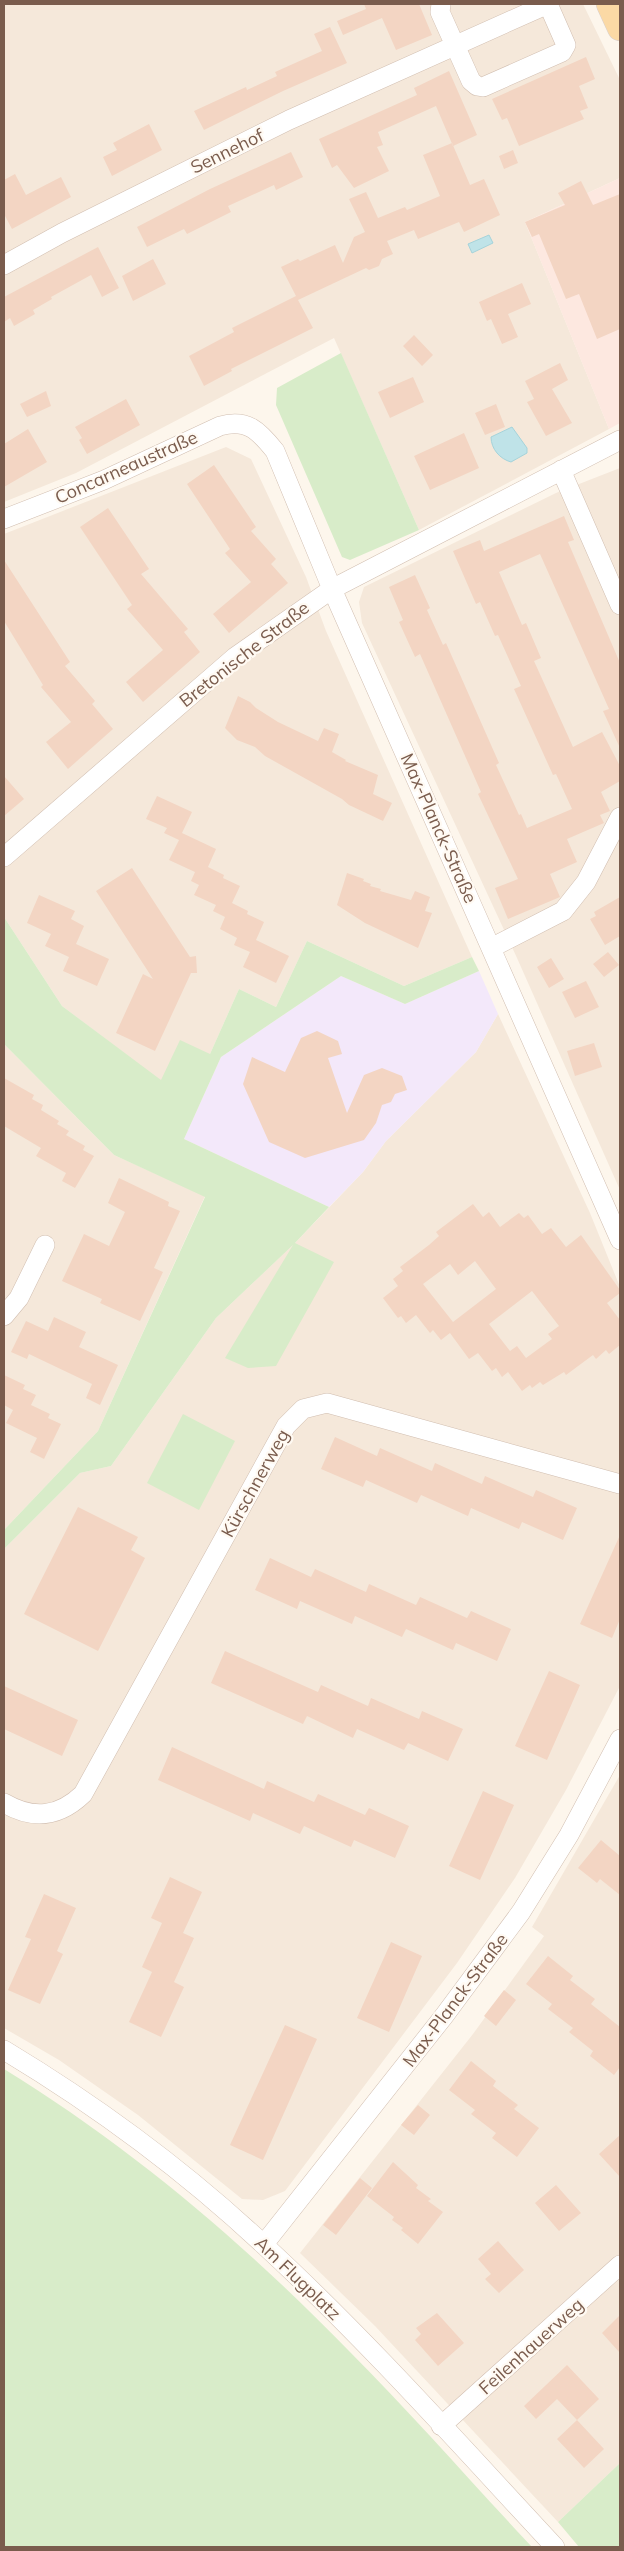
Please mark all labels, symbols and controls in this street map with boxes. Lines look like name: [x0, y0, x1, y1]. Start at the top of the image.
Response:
street label: Sennehof: [187, 123, 268, 179]
street label: Concarneaustraße: [51, 425, 201, 509]
street label: Bretonische Straße: [174, 596, 314, 712]
street label: Max-Planck-Straße: [396, 750, 482, 906]
street label: Kürschnerweg: [216, 1425, 294, 1541]
street label: Max-Planck-Straße: [397, 1929, 513, 2071]
street label: Am Flugplatz: [250, 2231, 346, 2325]
street label: Feilenhauerweg: [474, 2293, 588, 2399]

